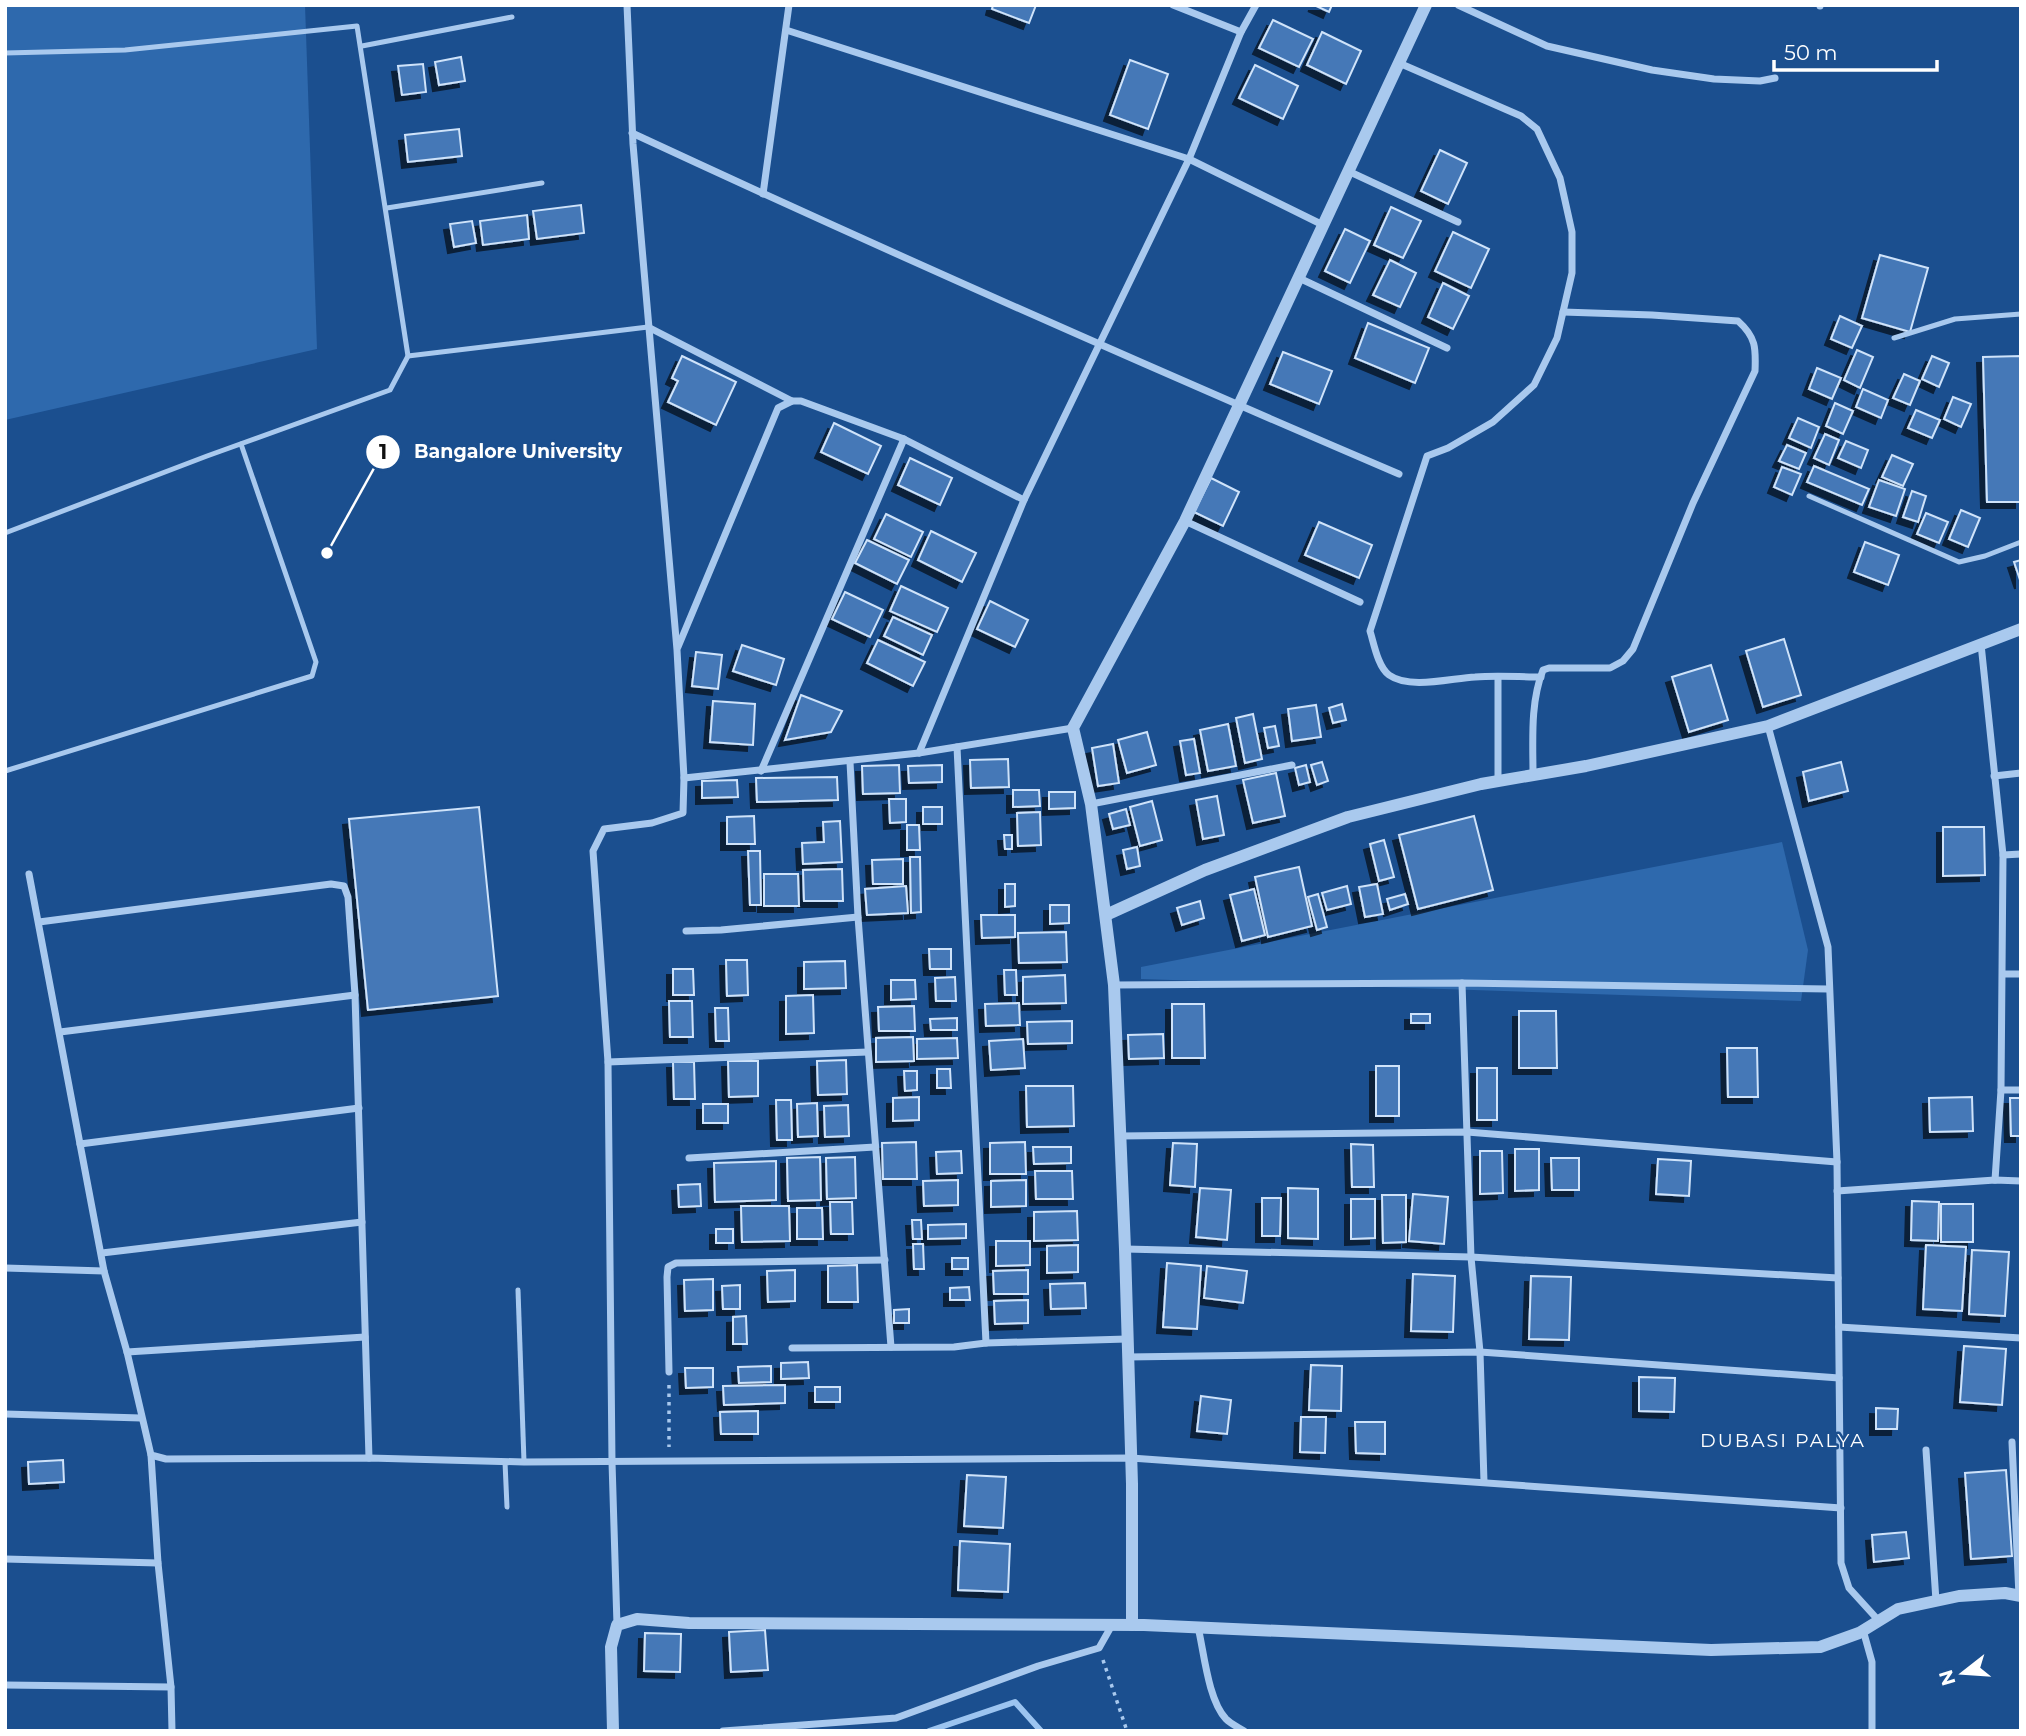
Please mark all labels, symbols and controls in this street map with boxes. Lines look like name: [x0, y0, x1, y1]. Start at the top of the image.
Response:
scale bar: [1774, 28, 1937, 72]
text: 50 m: [1784, 40, 1838, 65]
callout: Bangalore University: [365, 432, 636, 472]
text: 1: [379, 439, 387, 464]
text: Bangalore University: [414, 440, 623, 463]
district label: DUBASI PALYA: [1700, 1429, 1866, 1452]
north arrow: [1928, 1638, 1998, 1708]
text: N: [1934, 1667, 1960, 1689]

